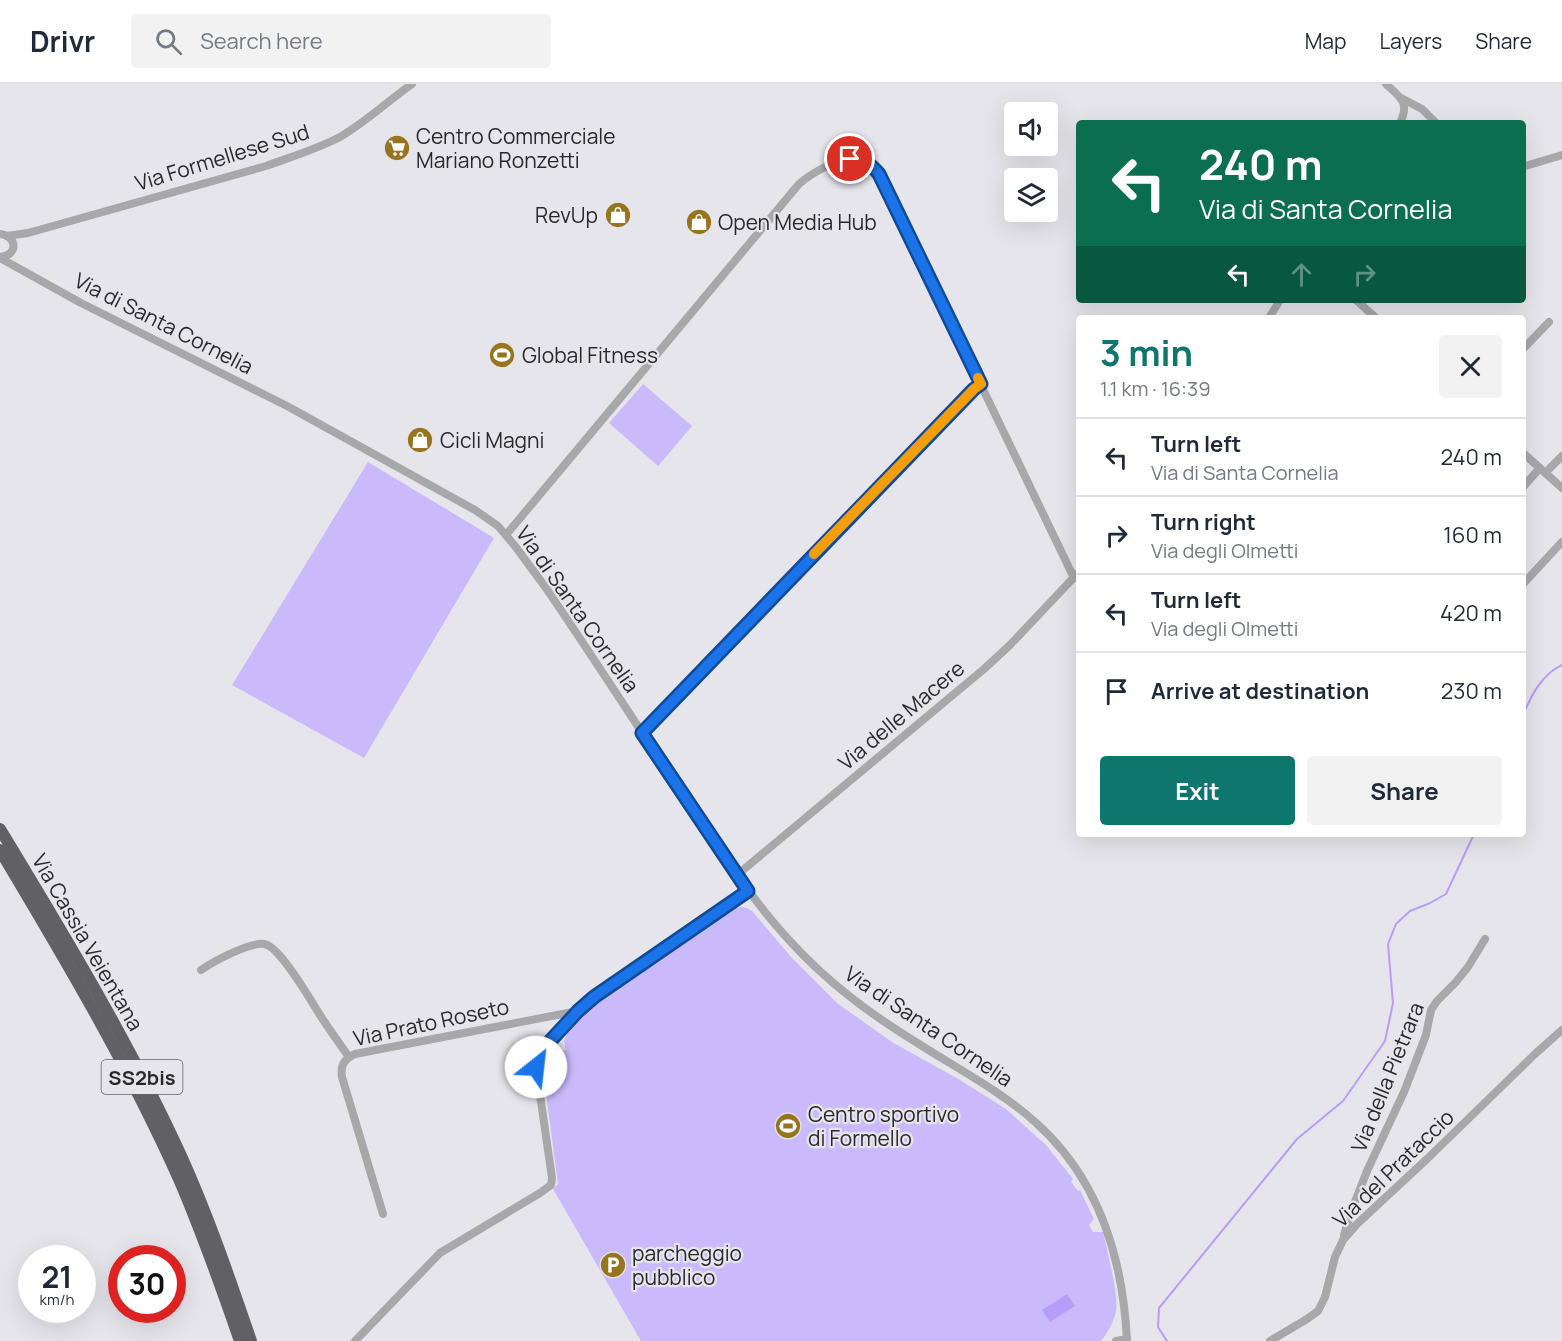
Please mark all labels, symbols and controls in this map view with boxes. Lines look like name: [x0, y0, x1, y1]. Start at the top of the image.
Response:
search box: [131, 14, 551, 68]
text: Drivr: [30, 22, 95, 60]
icon: search: [152, 25, 185, 58]
text: Search here: [200, 26, 323, 56]
text: Map: [1305, 27, 1346, 55]
text: Layers: [1379, 27, 1442, 55]
text: Share: [1475, 27, 1532, 55]
map controls: [1004, 102, 1058, 222]
button: sound: [1004, 102, 1058, 156]
street label: Via Formellese Sud: [131, 117, 313, 197]
place label: Centro Commerciale Mariano Ronzetti: [416, 122, 616, 174]
supermarket icon: Centro Commerciale Mariano Ronzetti: [382, 133, 412, 163]
pin: [824, 133, 875, 184]
text: 240 m: [1199, 135, 1323, 193]
icon: arrive: [833, 142, 866, 175]
icon: left: [1100, 144, 1178, 222]
button: layers: [1004, 168, 1058, 222]
text: Via di Santa Cornelia: [1199, 190, 1452, 227]
shop icon: RevUp: [603, 200, 633, 230]
place label: RevUp: [535, 201, 598, 229]
shop icon: Open Media Hub: [684, 207, 714, 237]
place label: Open Media Hub: [718, 208, 877, 236]
icon: left: [1222, 258, 1255, 291]
icon: ahead: [1285, 258, 1318, 291]
icon: right: [1348, 258, 1381, 291]
street label: Via di Santa Cornelia: [70, 266, 258, 380]
text: 3 min: [1100, 328, 1193, 377]
button: close: [1439, 335, 1502, 398]
sports icon: Global Fitness: [487, 340, 517, 370]
place label: Global Fitness: [522, 341, 658, 369]
text: 1.1 km · 16:39: [1100, 375, 1211, 402]
shop icon: Cicli Magni: [405, 425, 435, 455]
place label: Cicli Magni: [440, 426, 544, 454]
text: Turn left: [1151, 429, 1241, 459]
icon: left: [1100, 441, 1133, 474]
text: 240 m: [1440, 442, 1502, 472]
text: Via di Santa Cornelia: [1151, 459, 1339, 486]
text: Turn right: [1151, 507, 1256, 537]
icon: right: [1100, 519, 1133, 552]
street label: Via di Santa Cornelia: [510, 520, 646, 698]
text: 160 m: [1443, 520, 1502, 550]
text: Via degli Olmetti: [1151, 537, 1298, 564]
text: Turn left: [1151, 585, 1241, 615]
icon: left: [1100, 597, 1133, 630]
text: 420 m: [1440, 598, 1502, 628]
text: Via degli Olmetti: [1151, 615, 1298, 642]
street label: Via delle Macere: [832, 654, 970, 776]
icon: arrive: [1100, 675, 1133, 708]
text: Arrive at destination: [1151, 676, 1369, 706]
text: 230 m: [1441, 676, 1502, 706]
button: Exit: [1100, 756, 1295, 825]
button: Share: [1307, 756, 1502, 825]
street label: Via Cassia Veientana: [26, 848, 150, 1036]
street label: Via di Santa Cornelia: [839, 959, 1019, 1093]
street label: Via Prato Roseto: [351, 992, 511, 1052]
street label: Via della Pietrara: [1344, 998, 1430, 1156]
position arrow: [504, 1035, 568, 1099]
road number: SS2bis: [102, 1060, 182, 1094]
place label: Centro sportivo di Formello: [808, 1100, 959, 1152]
street label: Via del Prataccio: [1326, 1103, 1460, 1233]
sports icon: Centro sportivo di Formello: [773, 1111, 803, 1141]
place label: parcheggio pubblico: [632, 1239, 742, 1291]
speed limit sign: 30: [108, 1245, 186, 1323]
parking icon: parcheggio pubblico: [598, 1250, 628, 1280]
text: 21: [41, 1256, 73, 1297]
text: km/h: [40, 1289, 74, 1310]

